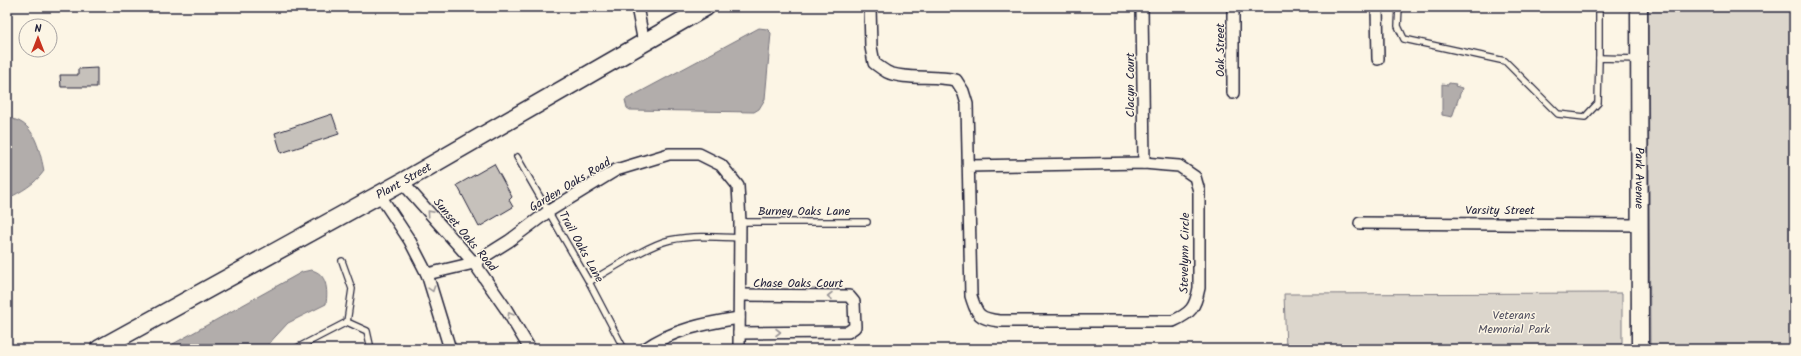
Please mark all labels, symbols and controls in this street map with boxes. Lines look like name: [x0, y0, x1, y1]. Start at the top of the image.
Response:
north arrow: [18, 18, 58, 58]
text: N: [35, 20, 42, 38]
street label: Oak Street: [1211, 23, 1230, 77]
street label: Clacyn Court: [1121, 52, 1140, 117]
street label: Park Avenue: [1630, 147, 1649, 210]
street label: Garden Oaks Road: [526, 153, 615, 217]
street label: Plant Street: [372, 157, 435, 204]
street label: Sunset Oaks Road: [428, 194, 502, 277]
street label: Varsity Street: [1465, 201, 1535, 220]
street label: Burney Oaks Lane: [758, 202, 851, 221]
street label: Trail Oaks Lane: [554, 208, 609, 287]
one-way arrow: [428, 211, 435, 218]
street label: Stevelynn Circle: [1175, 212, 1195, 294]
street label: Chase Oaks Court: [753, 274, 843, 293]
one-way arrow: [427, 285, 436, 292]
one-way arrow: [827, 292, 833, 300]
park label: Veterans Memorial Park: [1478, 306, 1550, 339]
one-way arrow: [507, 312, 514, 320]
one-way arrow: [775, 328, 781, 336]

